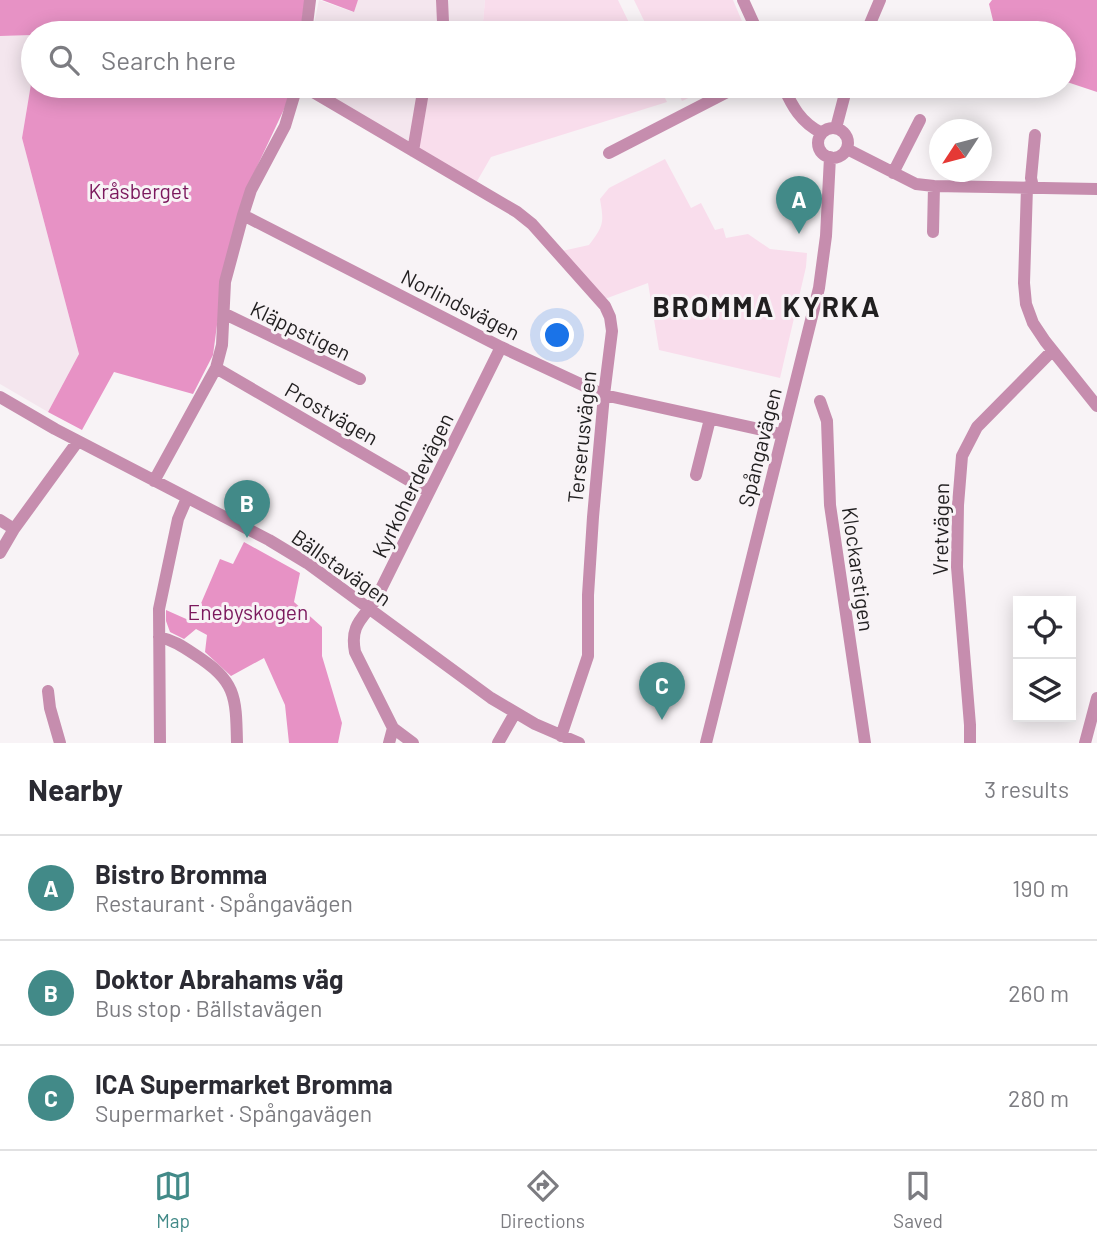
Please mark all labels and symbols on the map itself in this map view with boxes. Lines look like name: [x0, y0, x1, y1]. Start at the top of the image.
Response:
north arrow: [929, 119, 992, 182]
pin: A: [776, 176, 822, 234]
park label: Kråsberget: [88, 178, 190, 203]
street label: Norlindsvägen: [398, 263, 524, 345]
district label: BROMMA KYRKA: [653, 289, 882, 323]
street label: Kläppstigen: [247, 295, 355, 365]
your location: [540, 318, 574, 352]
street label: Terserusvägen: [562, 370, 600, 504]
street label: Prostvägen: [281, 376, 383, 450]
street label: Spångavägen: [732, 385, 786, 509]
street label: Kyrkoherdevägen: [366, 409, 458, 561]
pin: B: [224, 480, 270, 538]
street label: Vretvägen: [927, 482, 953, 576]
street label: Klockarstigen: [838, 505, 880, 633]
street label: Bällstavägen: [287, 524, 397, 610]
park label: Enebyskogen: [188, 599, 308, 624]
pin: C: [639, 662, 685, 720]

